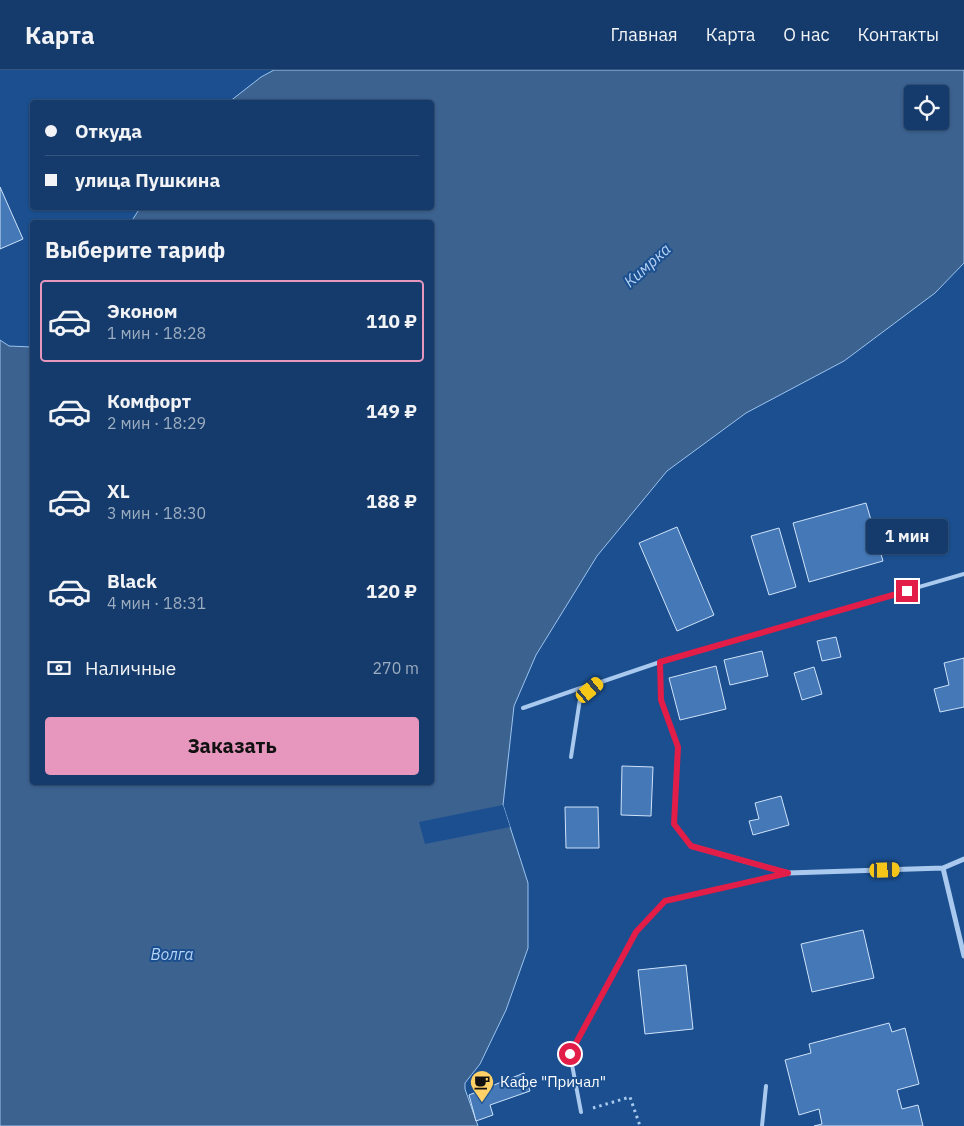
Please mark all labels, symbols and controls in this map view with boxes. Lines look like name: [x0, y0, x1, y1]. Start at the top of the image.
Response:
text: Карта: [25, 19, 95, 51]
text: Главная: [610, 23, 678, 46]
text: Карта: [706, 23, 755, 46]
text: О нас: [783, 23, 830, 46]
text: Контакты: [858, 23, 939, 46]
map controls: [904, 85, 949, 130]
button: locate: [904, 85, 949, 130]
text: Откуда: [75, 119, 142, 143]
text: улица Пушкина: [75, 168, 220, 192]
text: Выберите тариф: [45, 235, 225, 264]
water label: Кимрка: [619, 239, 675, 291]
icon: car: [47, 299, 92, 344]
text: Эконом: [107, 299, 178, 323]
text: 110 ₽: [366, 309, 417, 333]
text: 1 мин · 18:28: [107, 323, 206, 343]
icon: car: [47, 389, 92, 434]
text: Комфорт: [107, 389, 191, 413]
text: 149 ₽: [366, 399, 417, 423]
text: 2 мин · 18:29: [107, 413, 206, 433]
icon: car: [47, 479, 92, 524]
text: XL: [107, 479, 130, 503]
text: 188 ₽: [366, 489, 417, 513]
text: 3 мин · 18:30: [107, 503, 206, 523]
callout: 1 мин: [866, 518, 948, 554]
text: 1 мин: [885, 526, 929, 546]
icon: car: [47, 569, 92, 614]
text: Black: [107, 569, 157, 593]
text: 120 ₽: [366, 579, 417, 603]
route end: [896, 580, 918, 602]
text: 4 мин · 18:31: [107, 593, 206, 613]
icon: cash: [45, 654, 73, 682]
text: Наличные: [85, 656, 176, 680]
text: 270 m: [372, 658, 419, 678]
car: [573, 675, 606, 705]
button: Заказать: [45, 717, 419, 775]
car: [869, 862, 900, 878]
water label: Волга: [150, 944, 194, 964]
route start: [559, 1043, 581, 1065]
cafe icon: Кафе "Причал": [469, 1069, 495, 1103]
place label: Кафе "Причал": [500, 1072, 606, 1091]

